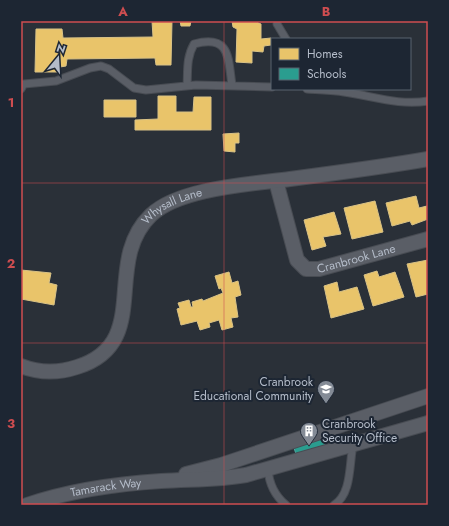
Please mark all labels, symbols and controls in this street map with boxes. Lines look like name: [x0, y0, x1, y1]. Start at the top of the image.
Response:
text: A: [117, 2, 128, 21]
text: B: [322, 2, 331, 21]
north arrow: [38, 38, 78, 78]
legend: [271, 38, 411, 90]
text: N: [54, 40, 68, 57]
text: Homes: [307, 45, 343, 63]
text: Schools: [307, 65, 346, 83]
text: 1: [8, 93, 14, 112]
street label: Whysall Lane: [137, 183, 204, 229]
street label: Cranbrook Lane: [315, 239, 398, 278]
text: 2: [7, 254, 15, 273]
place label: Cranbrook Educational Community: [193, 373, 314, 405]
school or university icon: Cranbrook Educational Community: [316, 379, 336, 404]
text: 3: [7, 414, 15, 433]
place label: Cranbrook Security Office: [322, 415, 397, 447]
building icon: Cranbrook Security Office: [299, 421, 319, 446]
street label: Tamarack Way: [69, 473, 143, 502]

